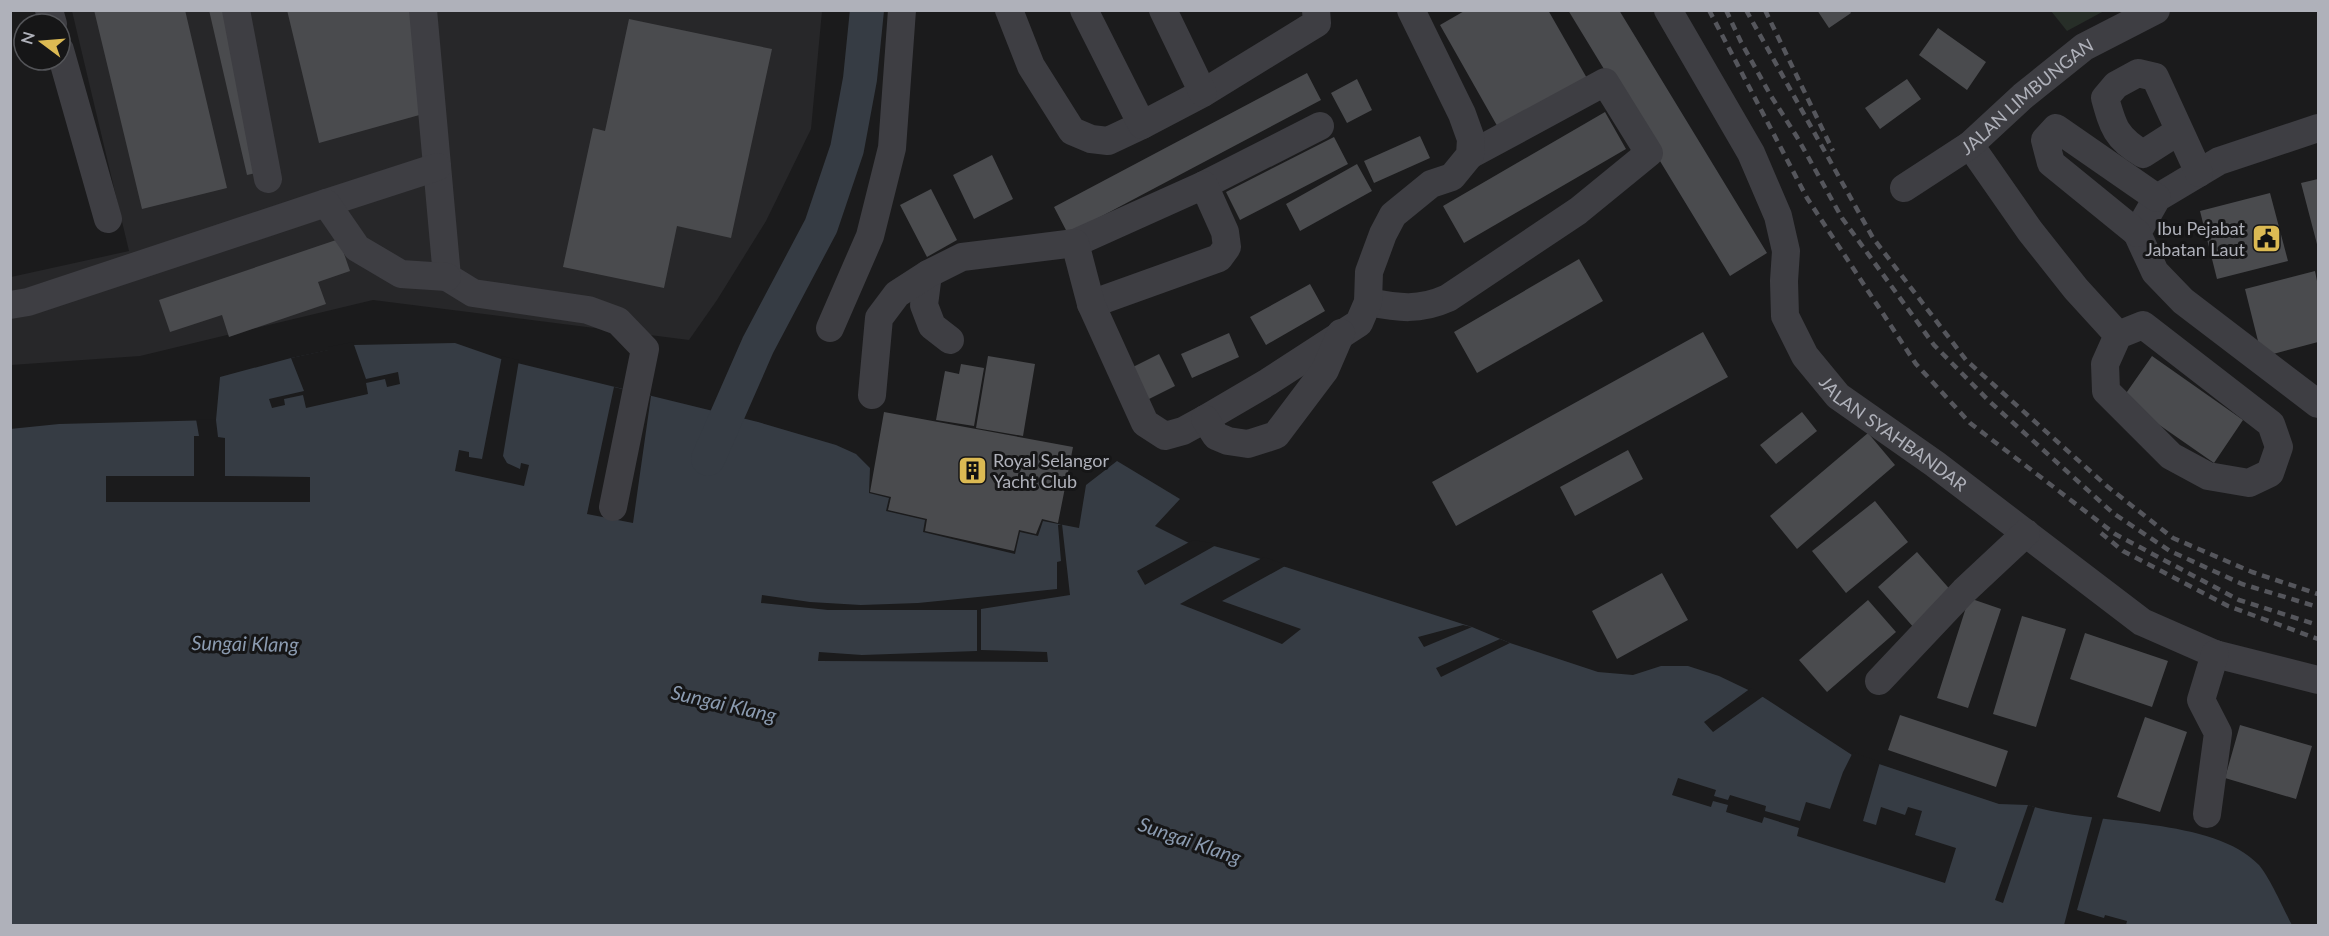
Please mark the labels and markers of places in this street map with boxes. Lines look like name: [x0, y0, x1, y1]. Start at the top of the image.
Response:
place label: Ibu Pejabat Jabatan Laut: [2145, 217, 2246, 260]
public building icon: Ibu Pejabat Jabatan Laut: [2250, 222, 2282, 254]
place label: Royal Selangor Yacht Club: [993, 449, 1109, 492]
building icon: Royal Selangor Yacht Club: [956, 454, 988, 486]

